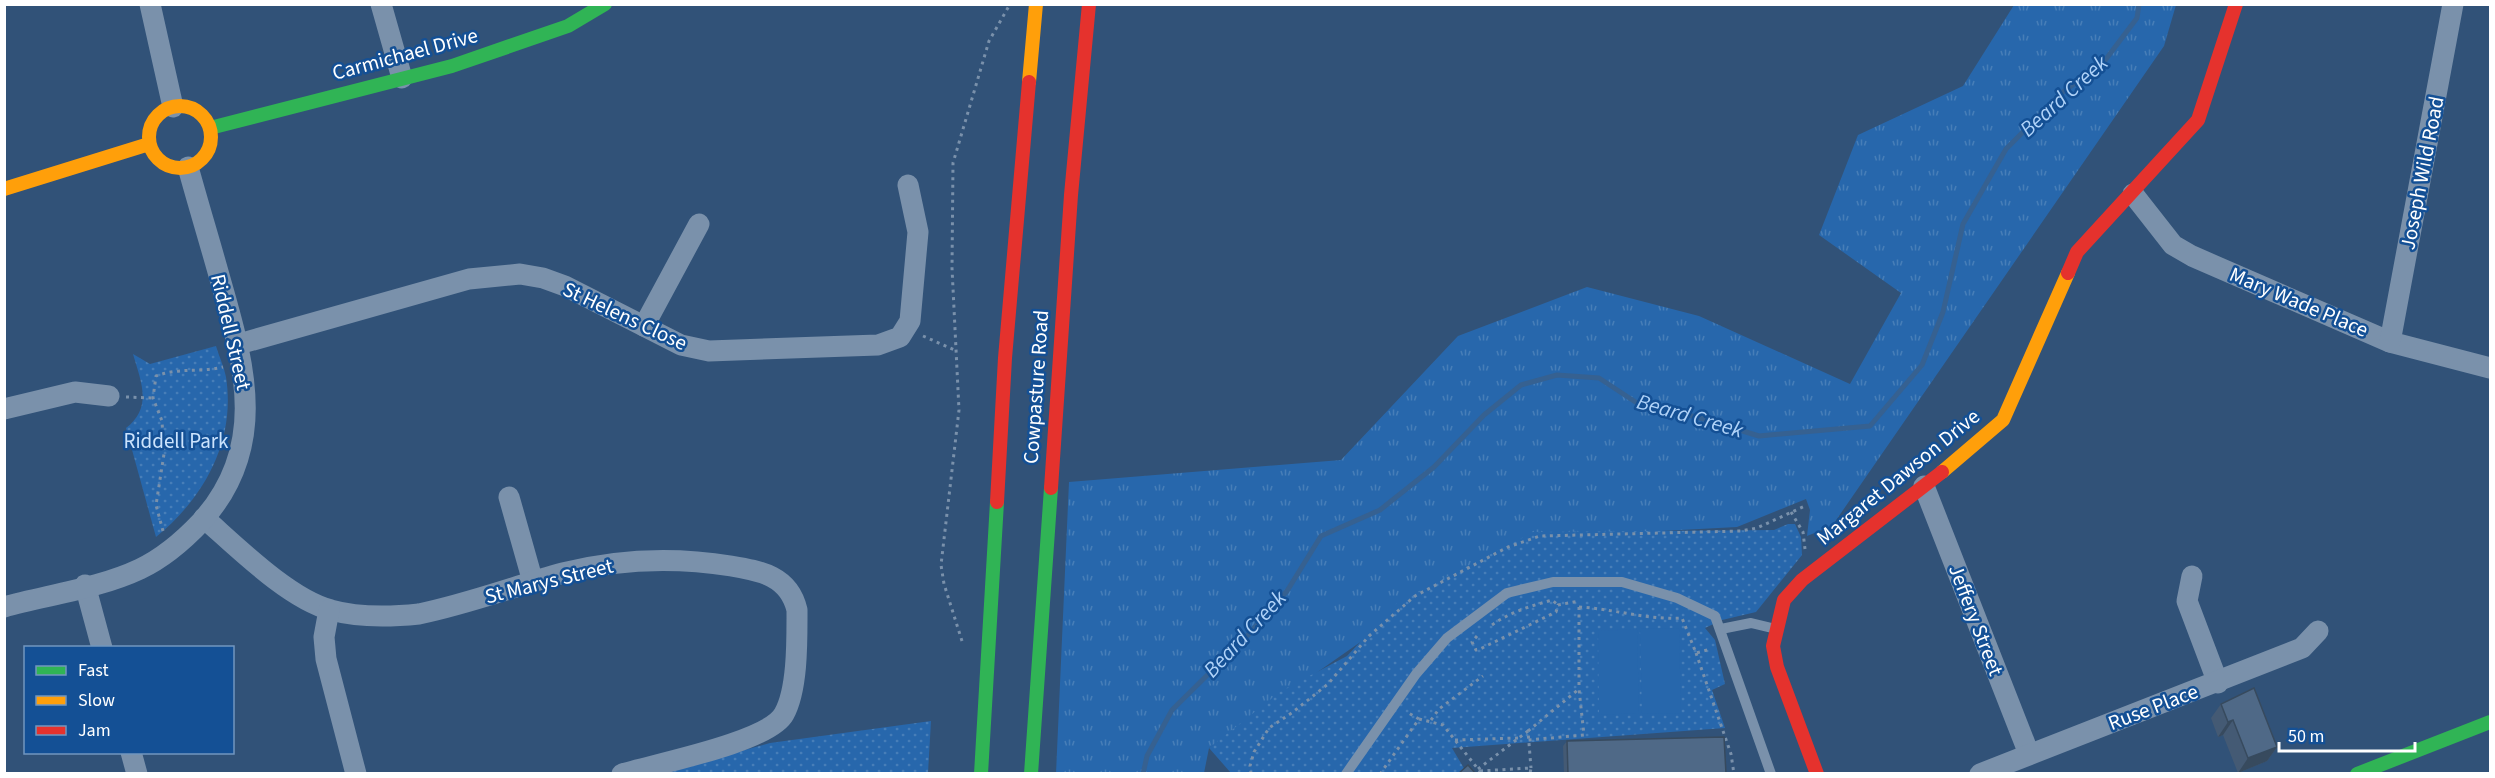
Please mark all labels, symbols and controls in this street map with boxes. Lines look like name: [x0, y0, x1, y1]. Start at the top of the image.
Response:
street label: Carmichael Drive: [329, 20, 481, 88]
water label: Beard Creek: [2013, 47, 2116, 144]
street label: Joseph Wild Road: [2392, 94, 2452, 252]
street label: Mary Wade Place: [2225, 259, 2373, 345]
street label: Riddell Street: [203, 271, 259, 393]
street label: St Helens Close: [558, 274, 692, 358]
street label: Cowpasture Road: [1016, 309, 1056, 465]
water label: Beard Creek: [1633, 386, 1747, 447]
street label: Margaret Dawson Drive: [1810, 402, 1986, 552]
park label: Riddell Park: [123, 426, 229, 456]
street label: St Marys Street: [482, 551, 616, 611]
street label: Jeffery Street: [1941, 560, 2011, 680]
water label: Beard Creek: [1196, 583, 1294, 685]
legend: [24, 646, 234, 754]
text: Fast: [78, 658, 109, 683]
street label: Ruse Place: [2104, 676, 2202, 738]
text: Slow: [78, 688, 115, 713]
scale bar: [2279, 715, 2416, 753]
text: Jam: [78, 718, 111, 743]
text: 50 m: [2288, 724, 2324, 749]

